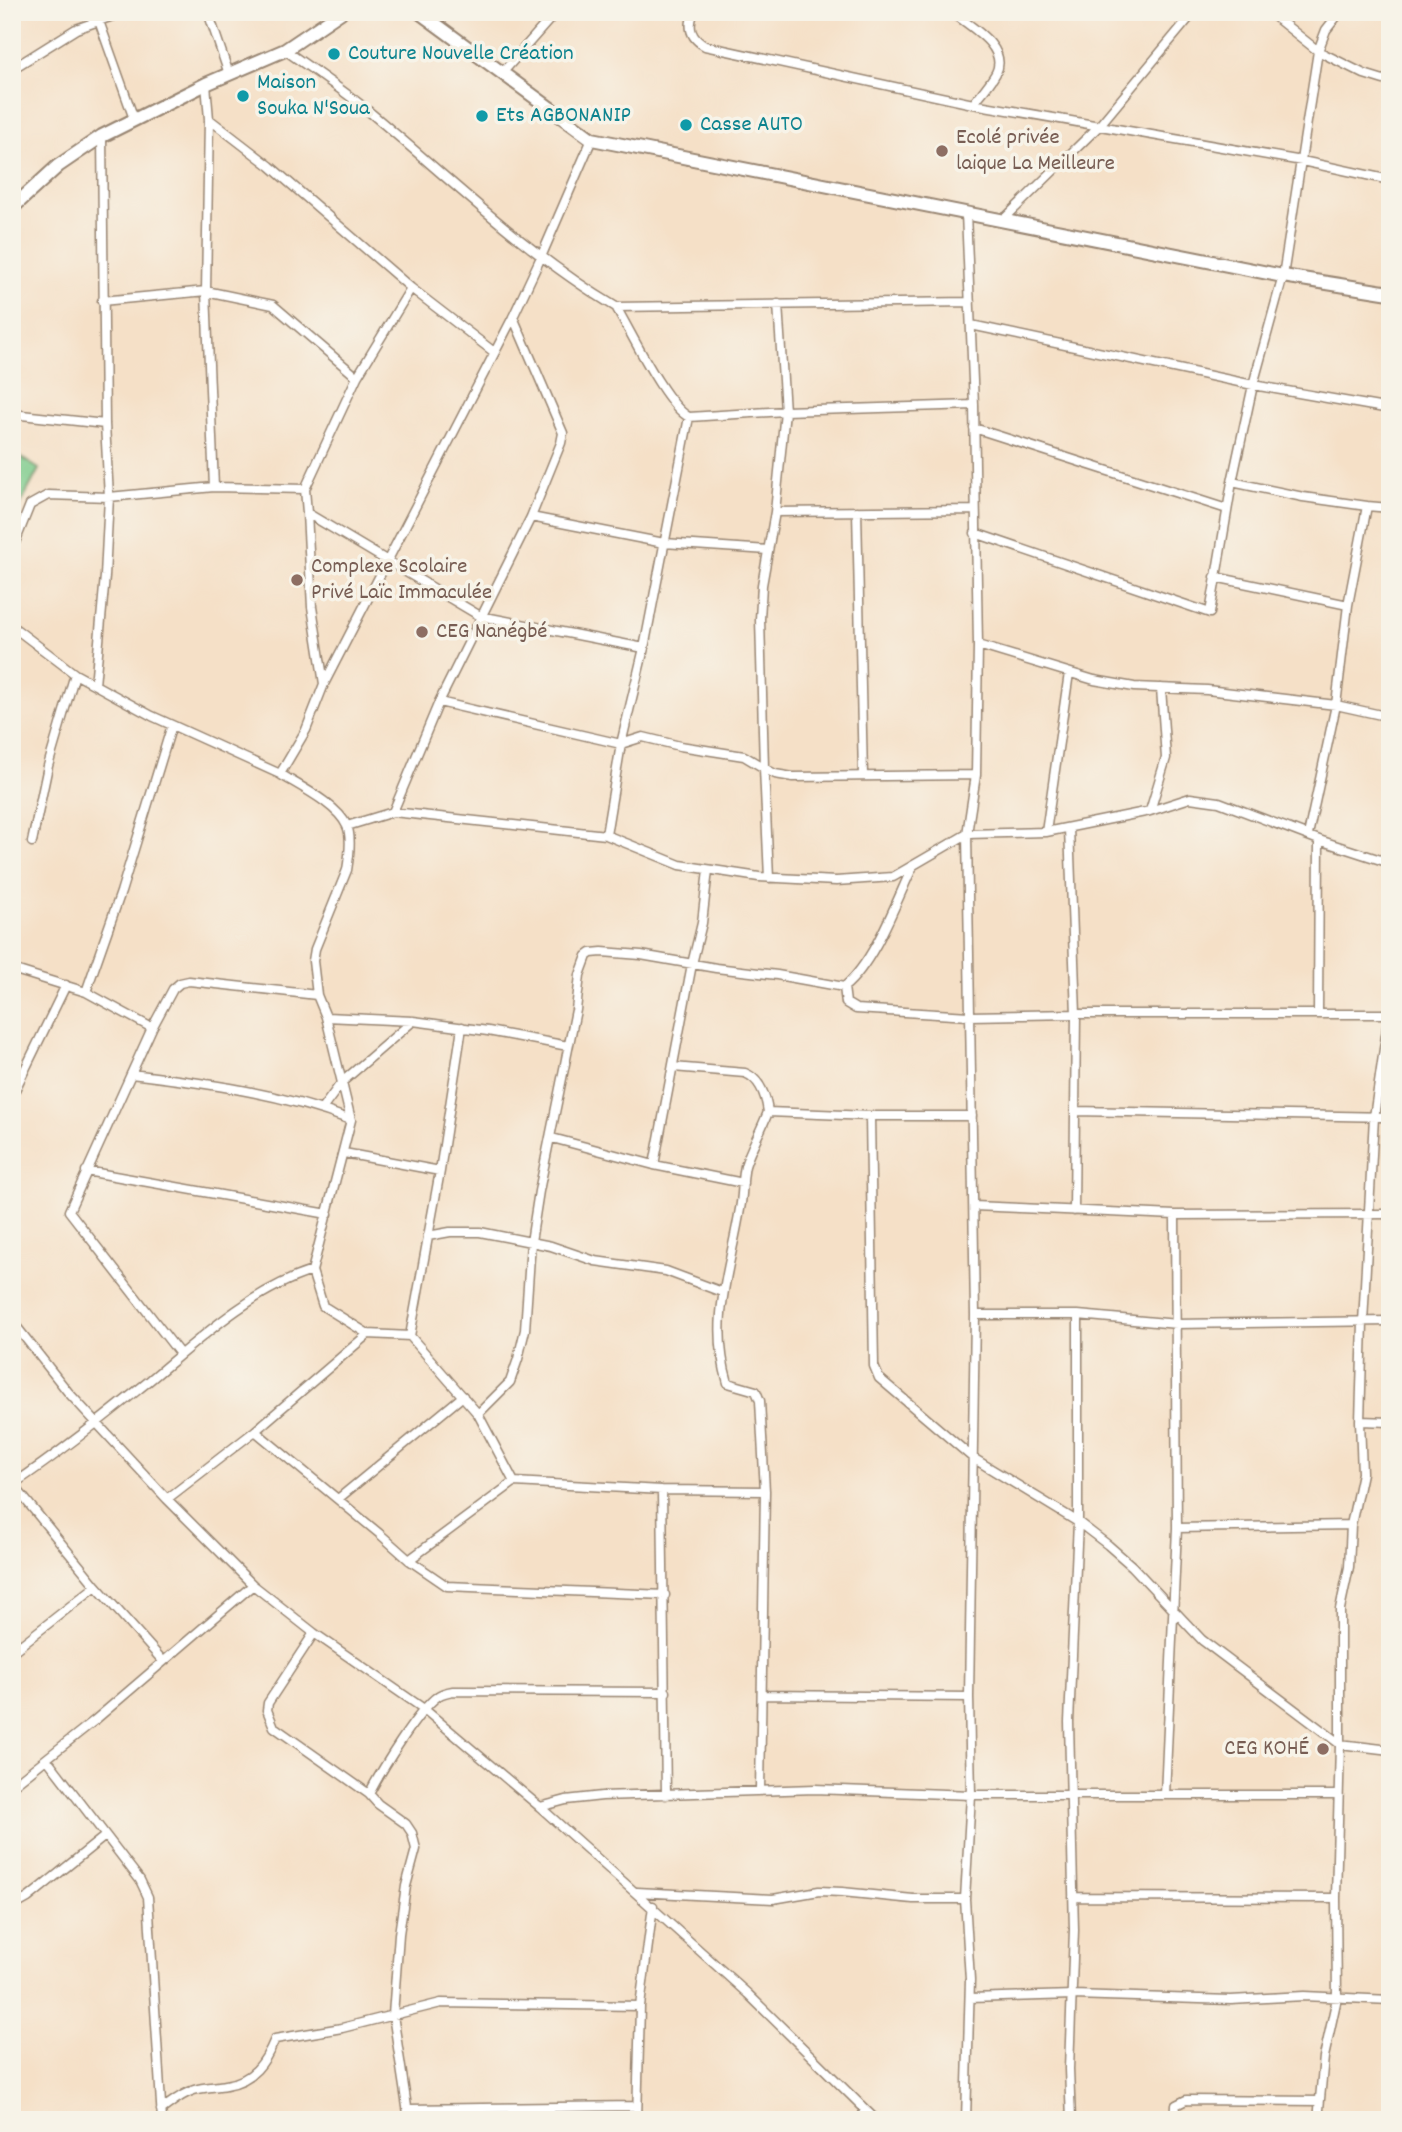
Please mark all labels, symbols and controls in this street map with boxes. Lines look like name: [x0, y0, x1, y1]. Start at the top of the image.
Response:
place label: Couture Nouvelle Création: [348, 38, 574, 71]
marker: Couture Nouvelle Création: [326, 46, 342, 62]
place label: Maison Souka N'Soua: [257, 67, 371, 126]
marker: Maison Souka N'Soua: [235, 88, 251, 104]
place label: Ets AGBONANIP: [496, 100, 631, 133]
marker: Ets AGBONANIP: [474, 108, 490, 124]
place label: Casse AUTO: [700, 109, 803, 142]
marker: Casse AUTO: [678, 117, 694, 133]
place label: Ecolé privée laique La Meilleure: [956, 122, 1115, 181]
marker: Ecolé privée laique La Meilleure: [934, 143, 950, 159]
place label: Complexe Scolaire Privé Laïc Immaculée: [311, 551, 492, 610]
marker: Complexe Scolaire Privé Laïc Immaculée: [289, 572, 305, 588]
place label: CEG Nanégbé: [436, 616, 547, 649]
marker: CEG Nanégbé: [414, 624, 430, 640]
place label: CEG KOHÉ: [1224, 1733, 1310, 1766]
marker: CEG KOHÉ: [1315, 1741, 1331, 1757]

